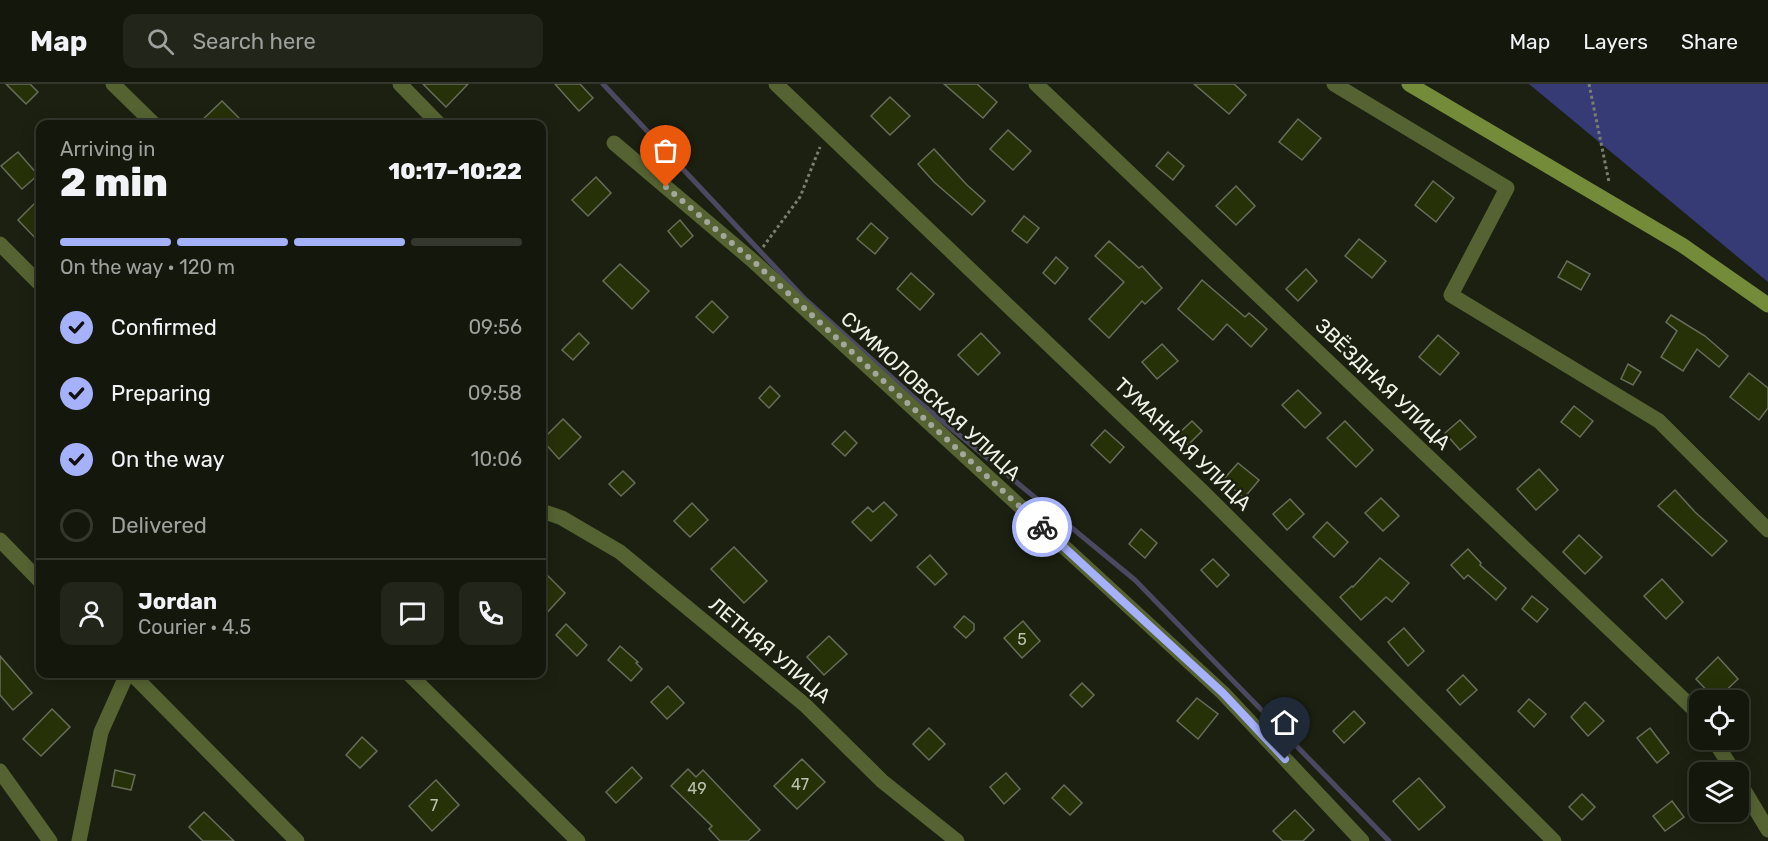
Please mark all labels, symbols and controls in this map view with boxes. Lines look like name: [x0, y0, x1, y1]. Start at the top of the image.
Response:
search box: [123, 14, 543, 68]
text: Map: [30, 25, 87, 58]
icon: search: [144, 25, 177, 58]
text: Search here: [192, 28, 316, 55]
text: Map: [1509, 29, 1550, 54]
text: Layers: [1583, 29, 1648, 54]
text: Share: [1681, 29, 1738, 54]
pin: [640, 125, 691, 187]
icon: bag: [649, 134, 682, 167]
text: Arriving in: [60, 137, 155, 161]
text: 10:17–10:22: [389, 158, 522, 185]
text: 2 min: [60, 160, 168, 206]
text: On the way · 120 m: [60, 255, 235, 279]
street label: СУММОЛОВСКАЯ УЛИЦА: [836, 306, 1026, 486]
icon: check: [60, 311, 93, 344]
street label: ЗВЁЗДНАЯ УЛИЦА: [1310, 313, 1456, 455]
text: Confirmed: [111, 314, 217, 341]
text: 09:56: [468, 315, 522, 339]
street label: ТУМАННАЯ УЛИЦА: [1110, 373, 1256, 515]
icon: check: [60, 377, 93, 410]
text: Preparing: [111, 380, 211, 407]
text: 09:58: [468, 381, 522, 405]
icon: check: [60, 443, 93, 476]
text: On the way: [111, 446, 225, 473]
text: 10:06: [471, 447, 522, 471]
courier: [1012, 497, 1072, 557]
icon: bike: [1026, 511, 1059, 544]
text: Delivered: [111, 512, 207, 539]
button: person: [60, 582, 123, 645]
button: chat: [381, 582, 444, 645]
button: phone: [459, 582, 522, 645]
text: Jordan: [138, 588, 217, 615]
street label: ЛЕТНЯЯ УЛИЦА: [704, 592, 836, 708]
text: Courier · 4.5: [138, 615, 251, 639]
house number: 5: [1017, 630, 1027, 649]
map controls: [1689, 690, 1749, 822]
button: locate: [1689, 690, 1749, 750]
pin: [1259, 697, 1310, 759]
icon: home: [1268, 706, 1301, 739]
button: layers: [1689, 762, 1749, 822]
house number: 47: [791, 775, 809, 794]
house number: 49: [687, 779, 707, 798]
house number: 7: [430, 796, 438, 815]

